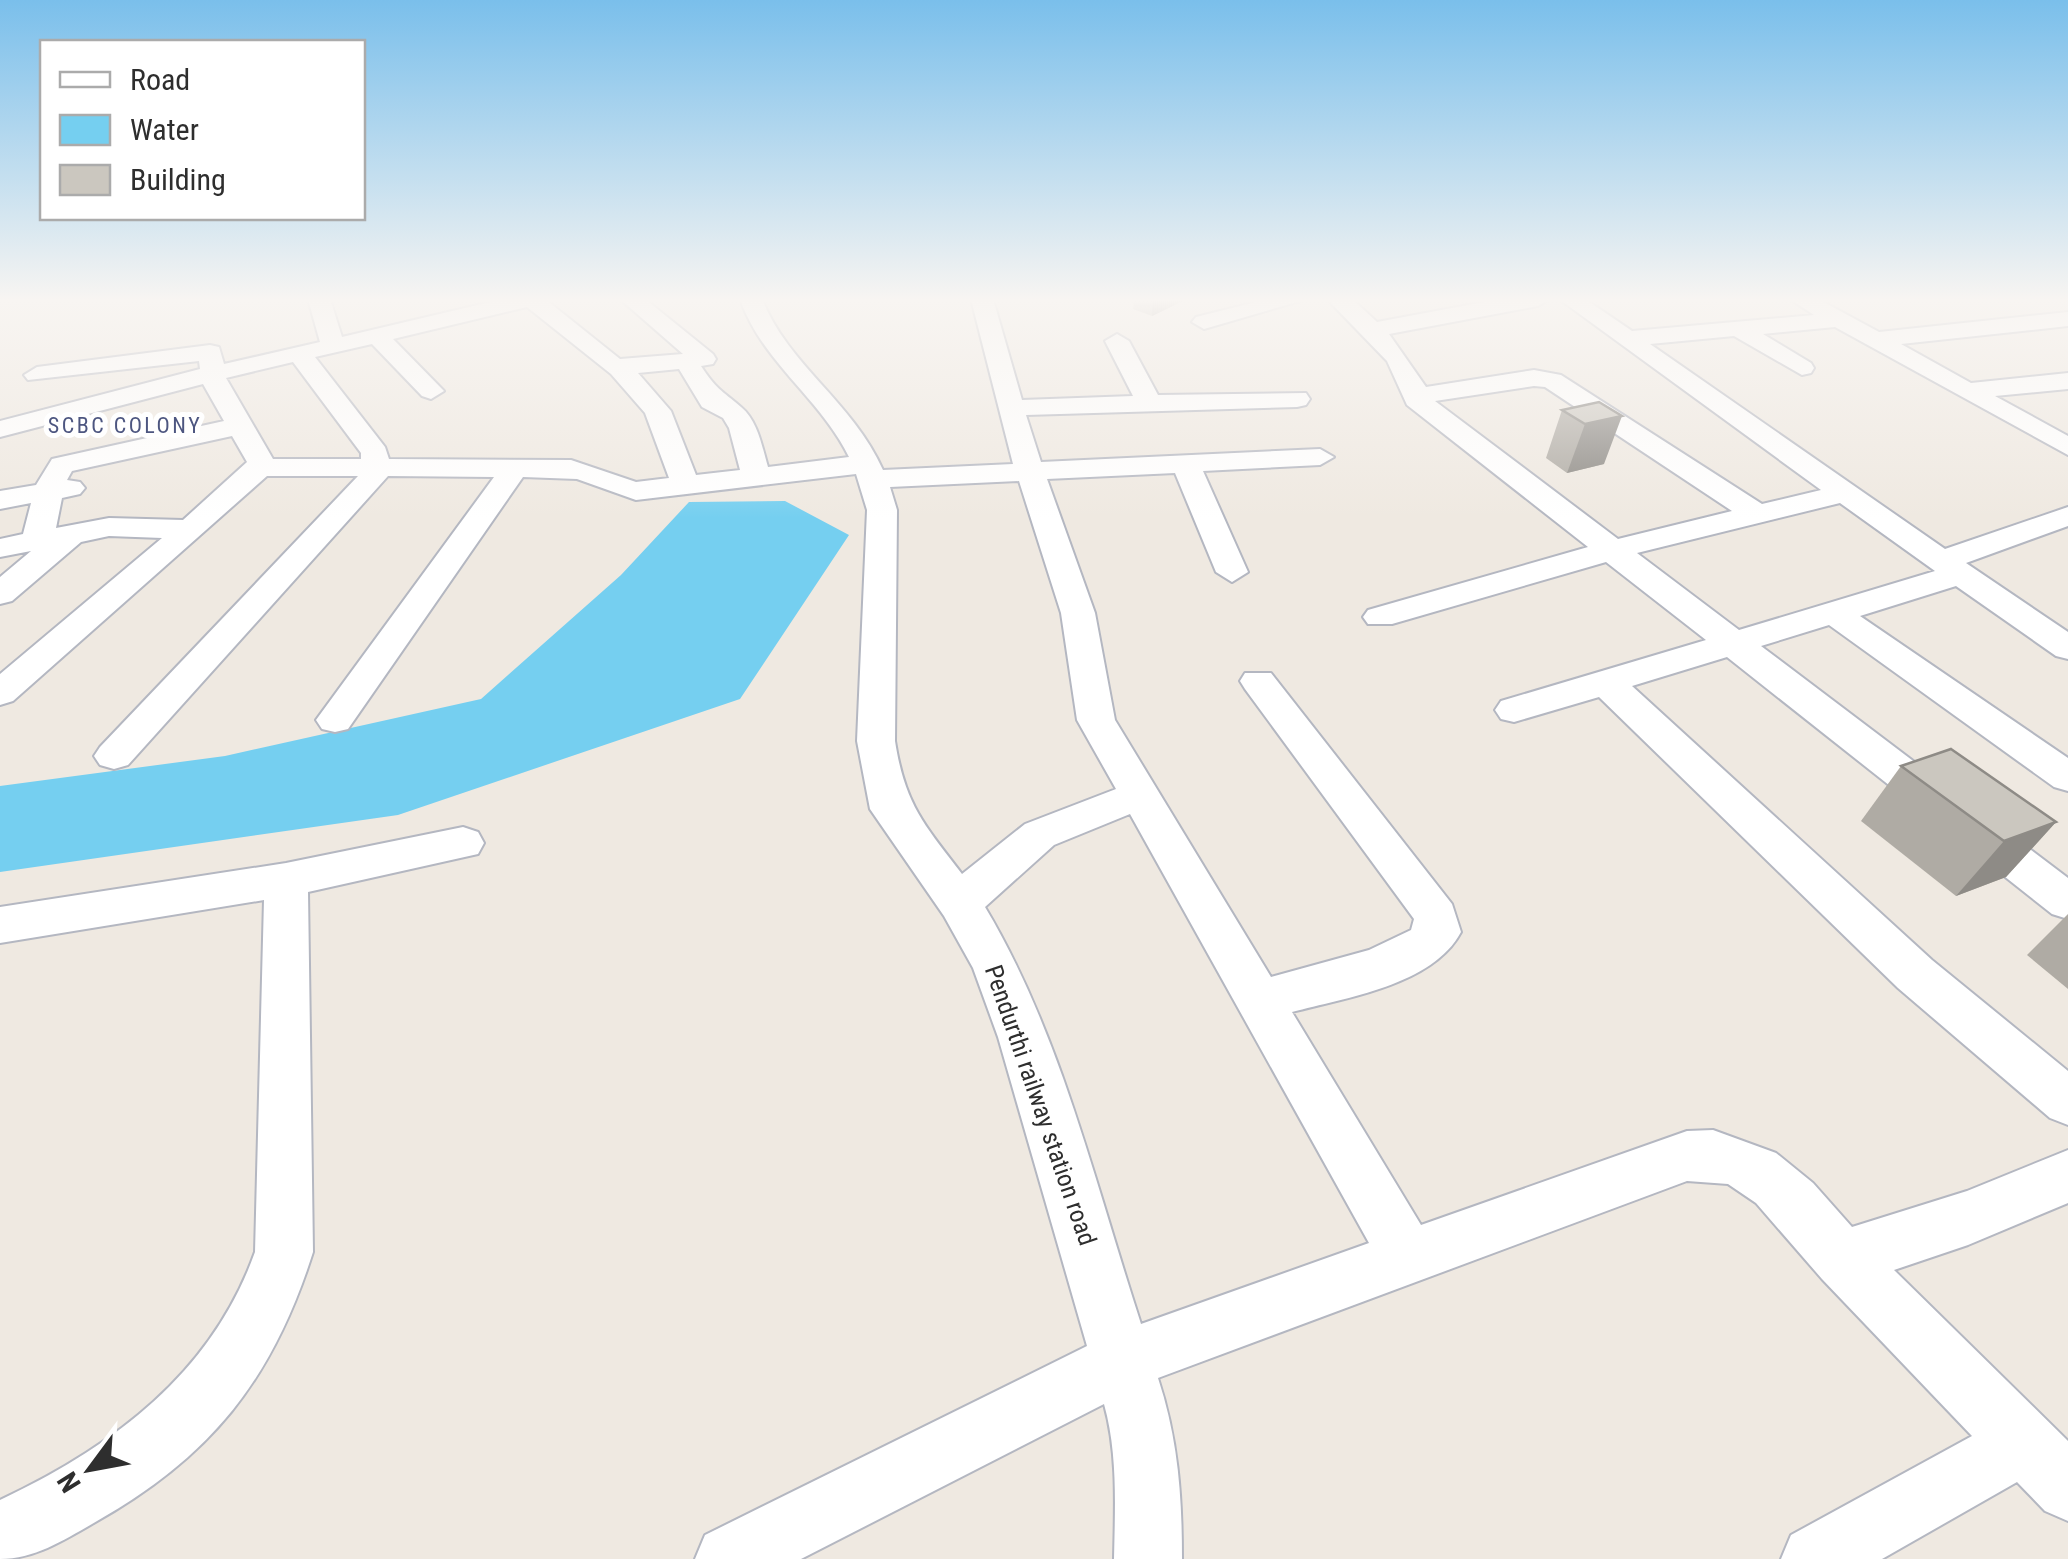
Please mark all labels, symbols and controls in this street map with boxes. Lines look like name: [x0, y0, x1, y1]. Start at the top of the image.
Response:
legend: [40, 40, 365, 220]
text: Road: [130, 62, 190, 97]
text: Water: [130, 112, 199, 147]
text: Building: [130, 162, 226, 197]
district label: SCBC COLONY: [48, 413, 202, 438]
street label: Pendurthi railway station road: [979, 961, 1102, 1249]
north arrow: [40, 1419, 140, 1519]
text: N: [51, 1466, 88, 1498]

